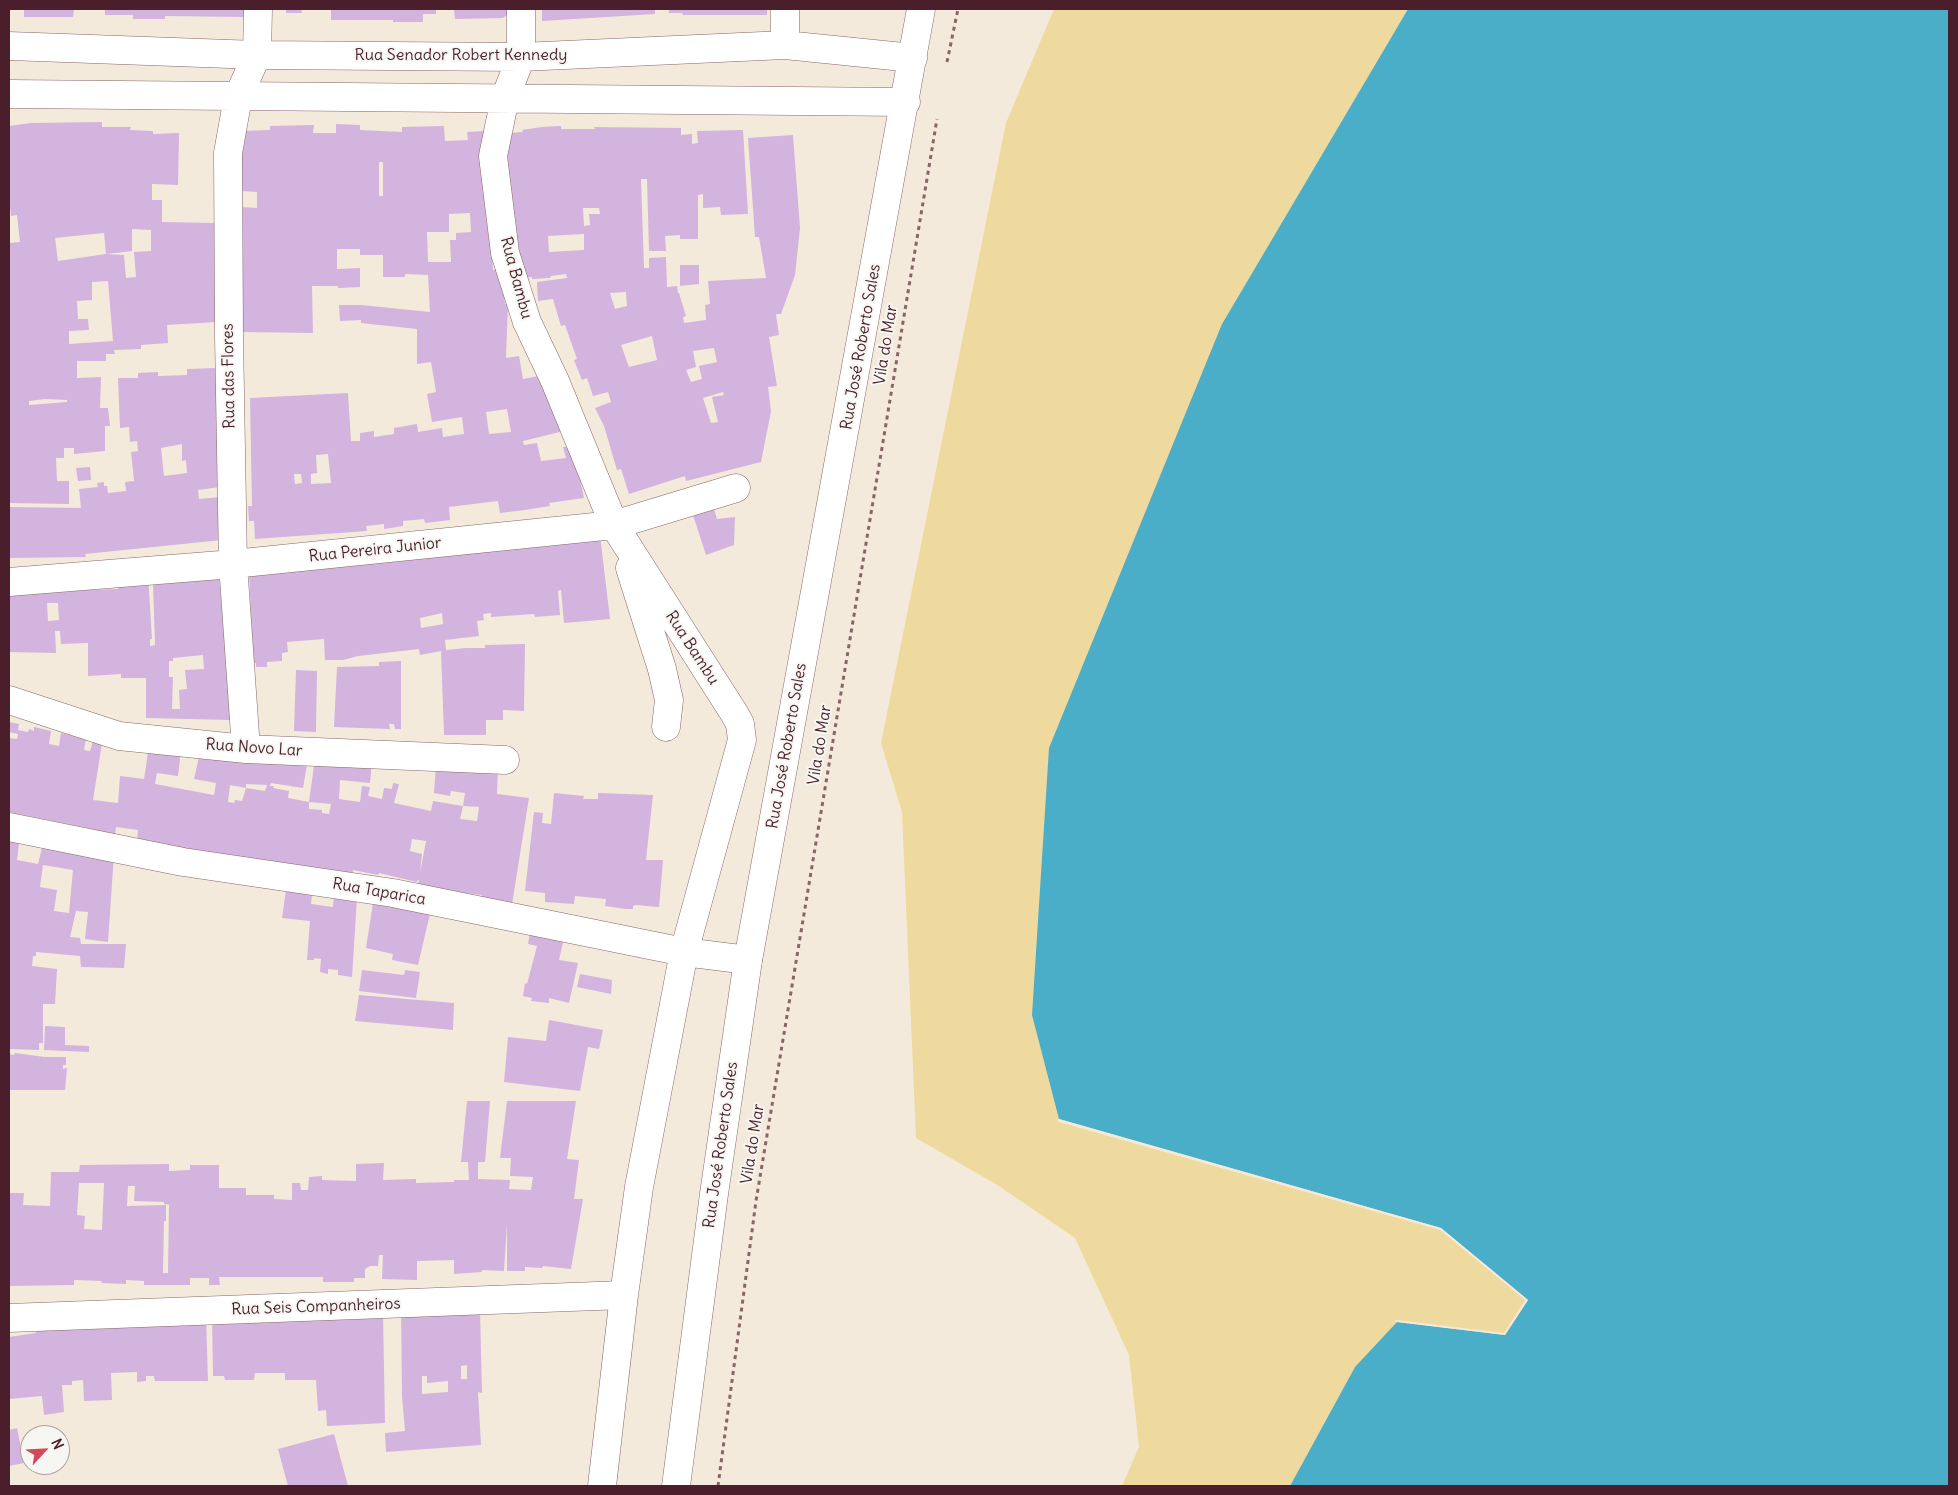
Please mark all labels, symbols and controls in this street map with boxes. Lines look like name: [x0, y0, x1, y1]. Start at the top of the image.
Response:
street label: Rua Senador Robert Kennedy: [355, 45, 567, 65]
street label: Rua Bambu: [496, 235, 536, 321]
street label: Rua José Roberto Sales: [837, 263, 885, 431]
street label: Vila do Mar: [870, 304, 902, 386]
street label: Rua das Flores: [218, 323, 240, 429]
street label: Rua Pereira Junior: [308, 533, 442, 567]
street label: Rua Bambu: [661, 607, 723, 689]
street label: Rua José Roberto Sales: [763, 662, 811, 830]
street label: Vila do Mar: [804, 704, 836, 786]
street label: Rua Novo Lar: [205, 735, 303, 761]
street label: Rua Taparica: [331, 874, 427, 910]
street label: Rua José Roberto Sales: [700, 1061, 742, 1229]
street label: Vila do Mar: [737, 1103, 769, 1185]
street label: Rua Seis Companheiros: [231, 1294, 401, 1320]
north arrow: [20, 1425, 70, 1475]
text: N: [47, 1436, 68, 1452]

